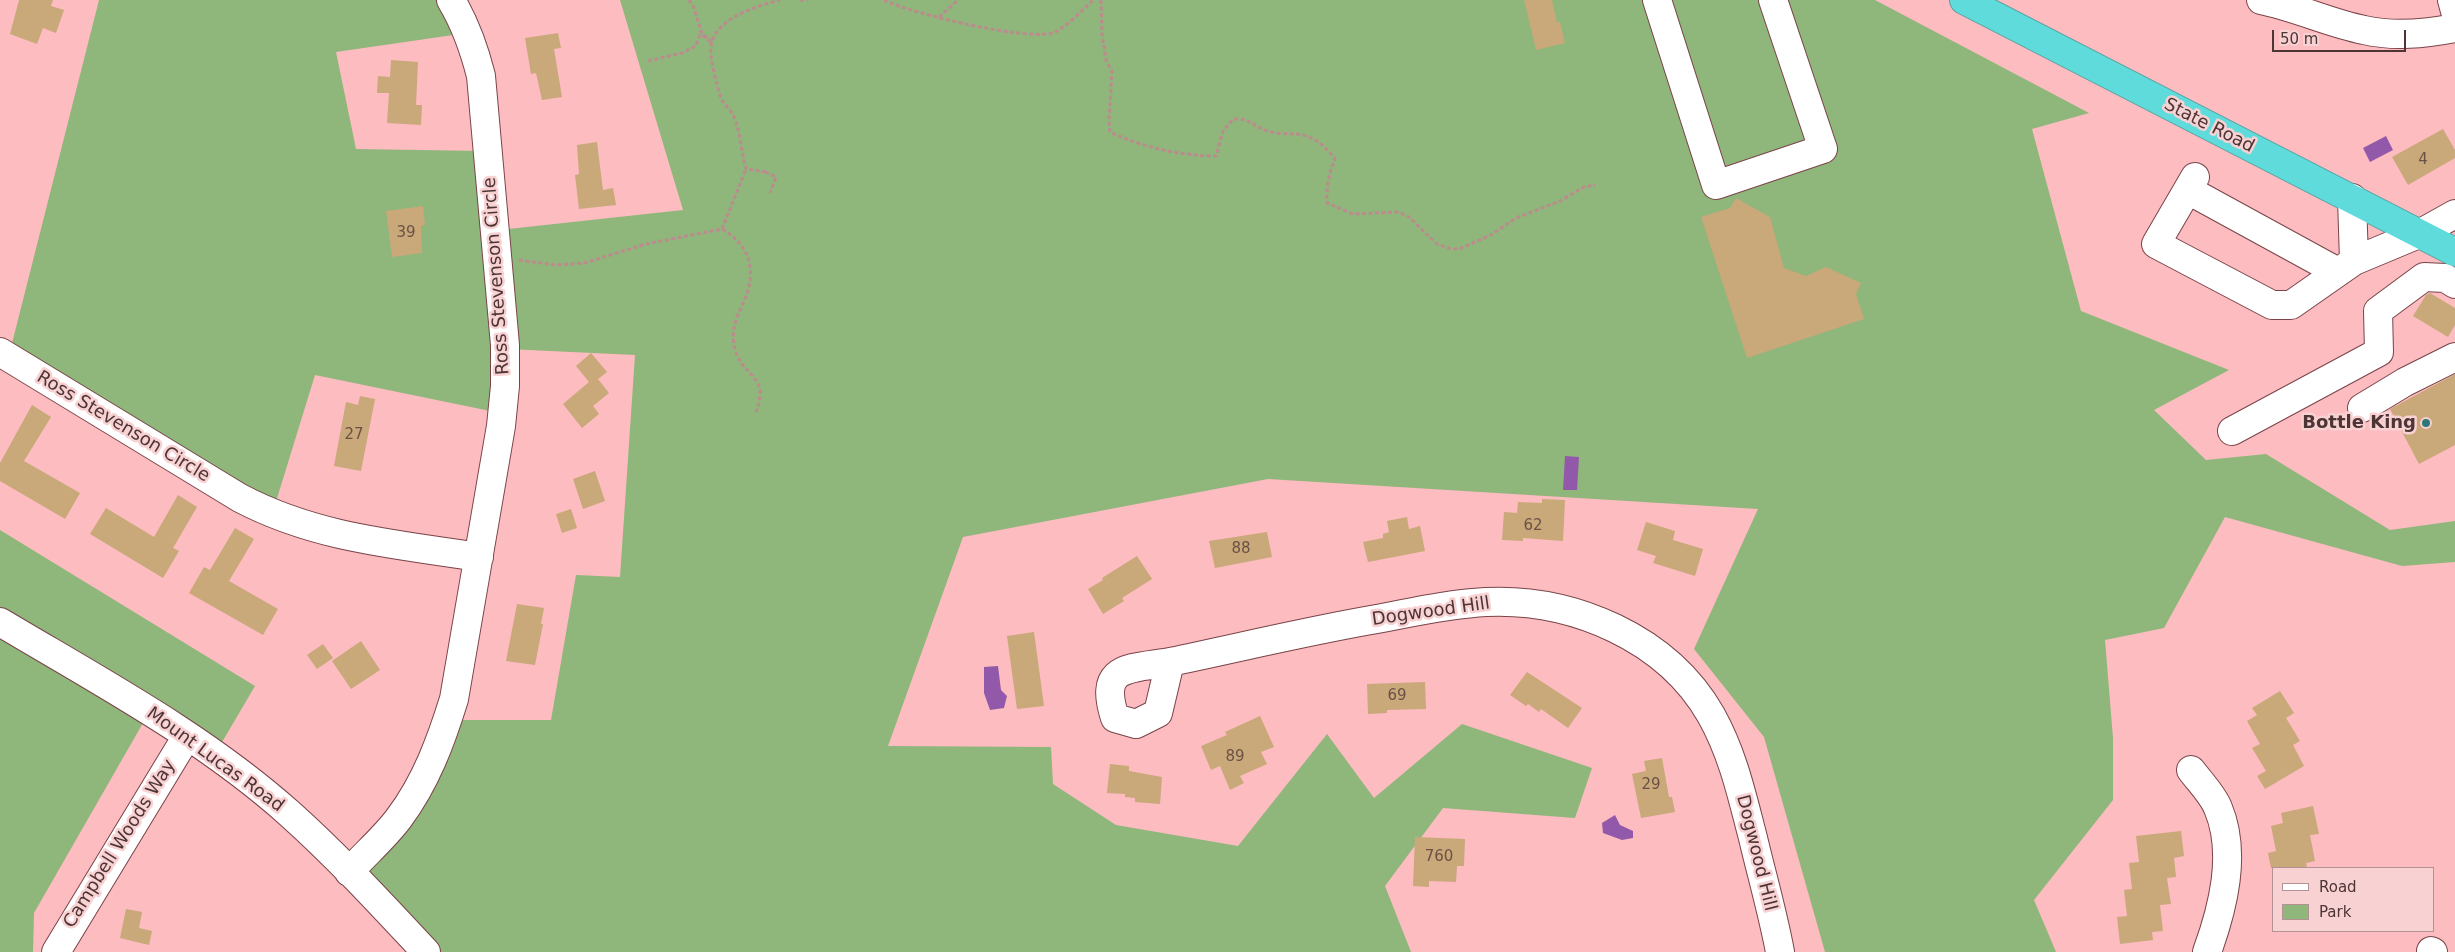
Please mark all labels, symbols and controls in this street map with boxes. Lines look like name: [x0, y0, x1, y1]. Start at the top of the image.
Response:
scale bar: [2275, 20, 2409, 52]
text: 50 m: [2280, 30, 2318, 48]
street label: State Road: [2160, 94, 2258, 158]
house number: 4: [2418, 151, 2428, 169]
street label: Ross Stevenson Circle: [479, 177, 515, 375]
house number: 39: [396, 224, 416, 242]
street label: Ross Stevenson Circle: [33, 367, 213, 487]
place label: Bottle King: [2302, 412, 2416, 434]
marker: Bottle King: [2420, 417, 2432, 429]
house number: 27: [344, 426, 364, 444]
house number: 62: [1523, 517, 1543, 535]
house number: 88: [1231, 540, 1251, 558]
street label: Dogwood Hill: [1371, 593, 1491, 631]
house number: 69: [1387, 687, 1407, 705]
street label: Mount Lucas Road: [142, 703, 288, 817]
house number: 89: [1225, 748, 1245, 766]
street label: Campbell Woods Way: [59, 756, 181, 932]
house number: 29: [1641, 776, 1661, 794]
street label: Dogwood Hill: [1731, 793, 1781, 913]
house number: 760: [1425, 848, 1453, 866]
legend: [2272, 867, 2435, 932]
text: Road: [2319, 878, 2357, 896]
text: Park: [2319, 903, 2351, 921]

